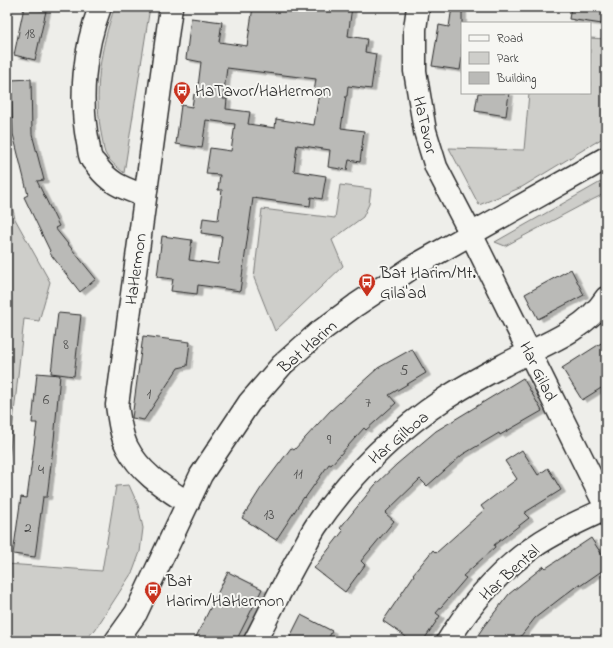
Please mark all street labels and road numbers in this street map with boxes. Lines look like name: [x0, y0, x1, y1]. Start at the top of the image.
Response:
street label: HaTavor: [406, 94, 443, 157]
street label: HaHermon: [119, 232, 154, 307]
street label: Bat Harim: [272, 314, 343, 381]
street label: Har Gilad: [512, 337, 563, 406]
street label: Har Gilboa: [363, 405, 435, 471]
street label: Har Bental: [474, 539, 546, 607]

